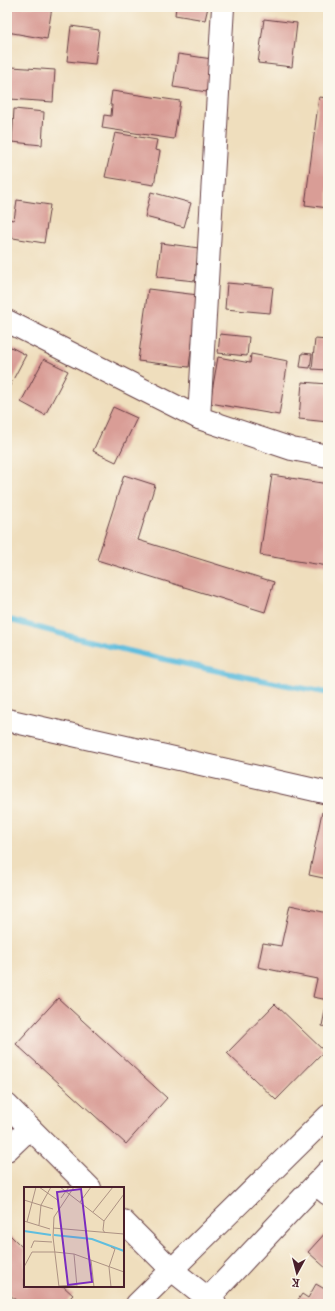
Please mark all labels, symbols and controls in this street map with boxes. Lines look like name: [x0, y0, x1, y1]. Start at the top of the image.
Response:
inset map: [24, 1187, 124, 1287]
north arrow: [277, 1253, 317, 1293]
text: K: [291, 1274, 301, 1289]

